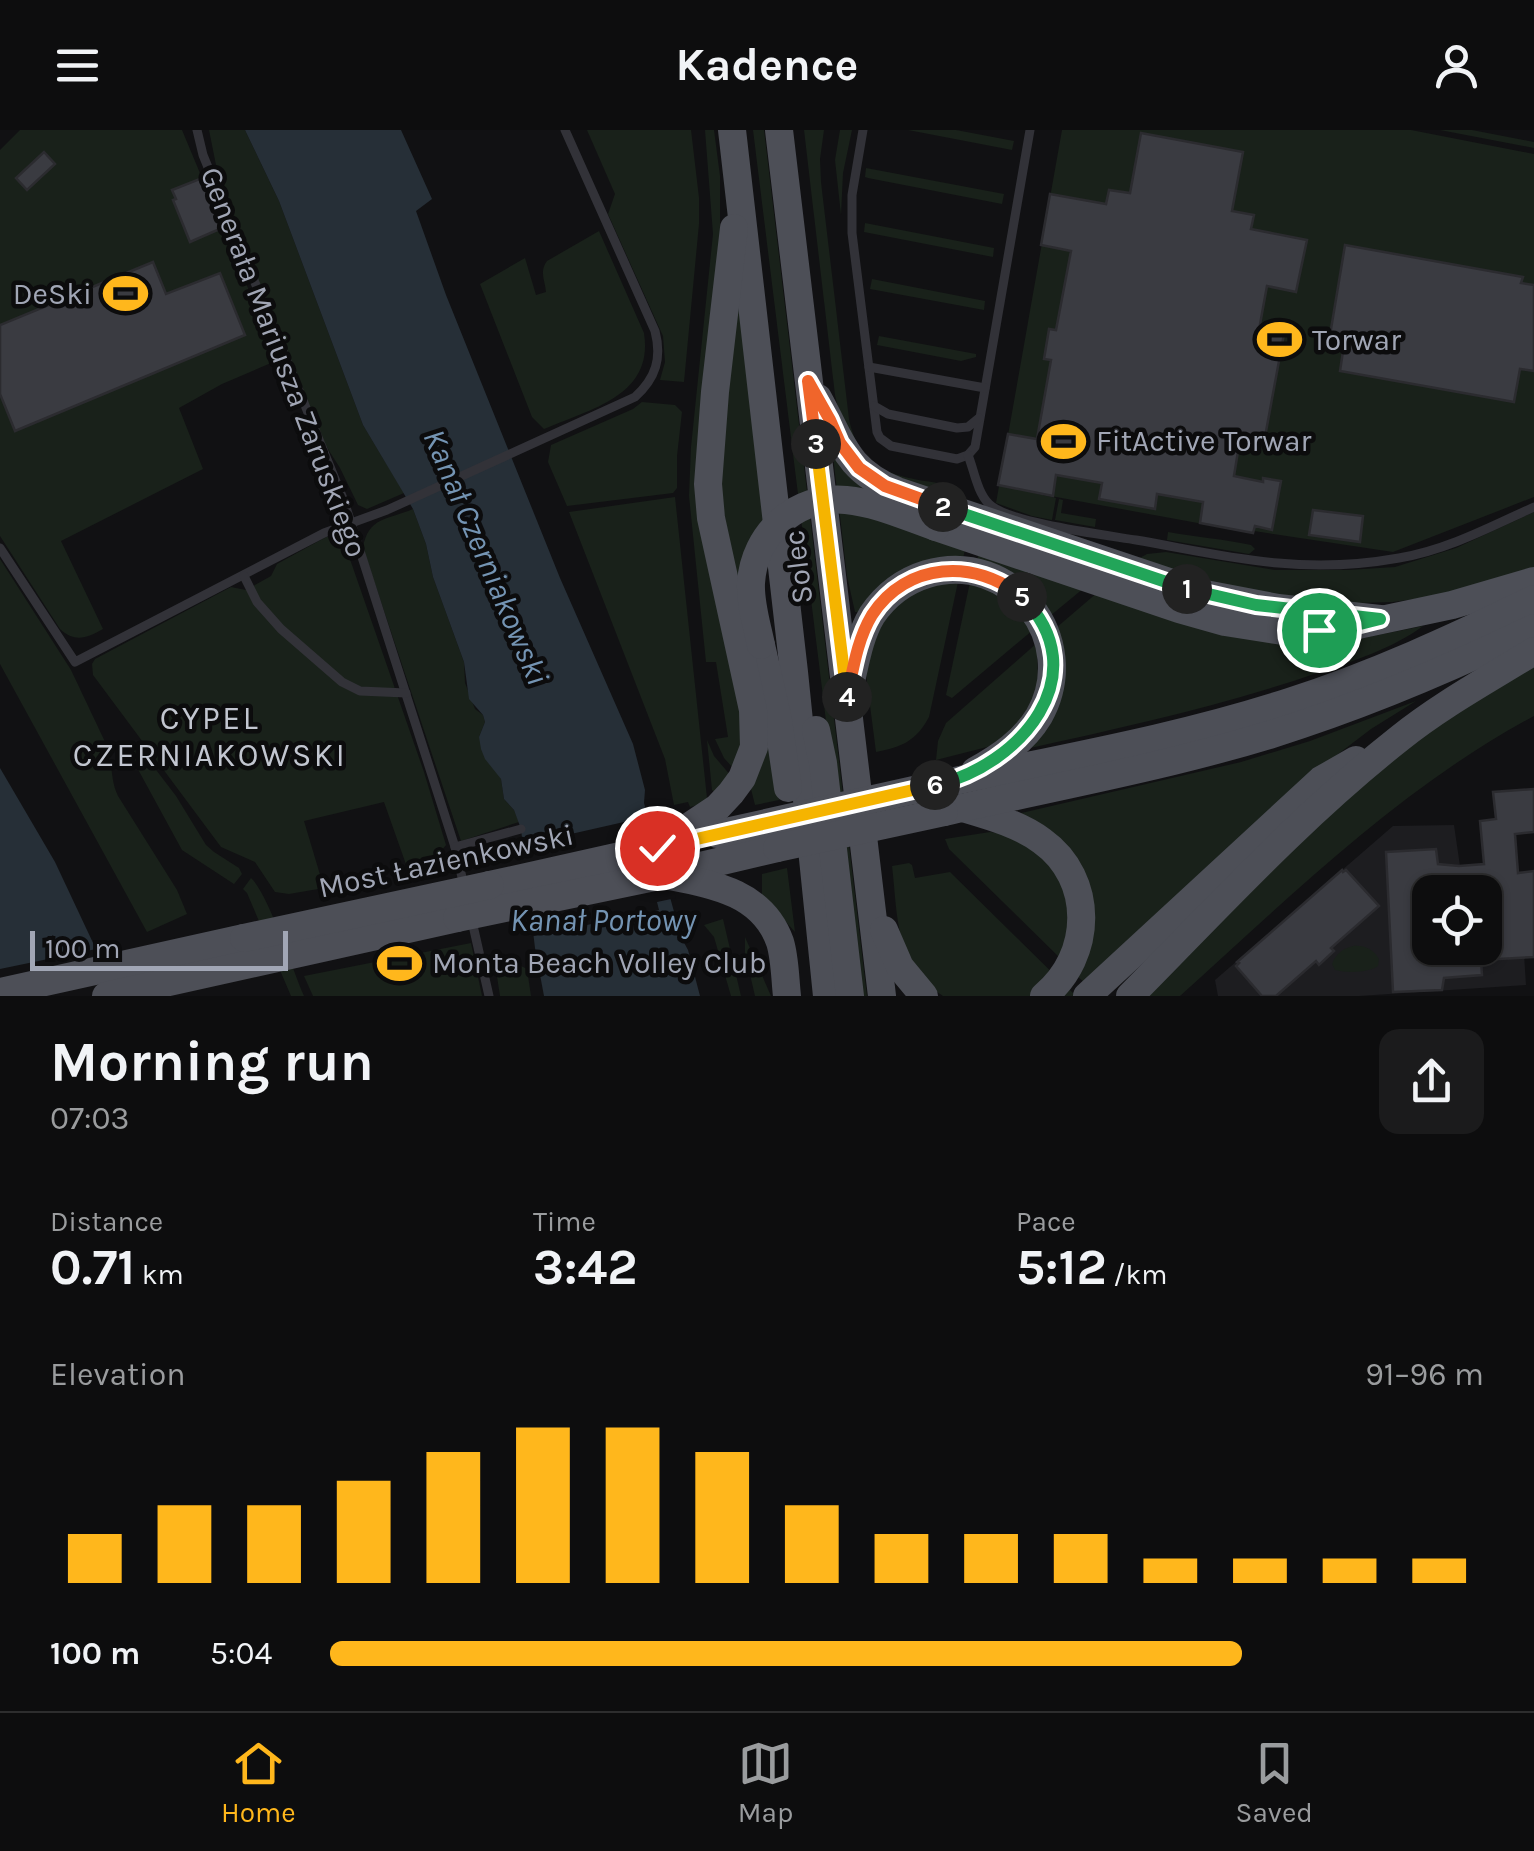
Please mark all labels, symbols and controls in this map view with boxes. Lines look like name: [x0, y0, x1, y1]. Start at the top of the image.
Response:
icon: menu: [50, 38, 105, 93]
icon: person: [1429, 38, 1484, 93]
text: Kadence: [676, 39, 858, 91]
street label: Generała Mariusza Zaruskiego: [193, 162, 375, 562]
sports icon: DeSki: [101, 270, 149, 318]
place label: DeSki: [13, 276, 92, 312]
sports icon: Torwar: [1255, 316, 1303, 364]
place label: Torwar: [1312, 322, 1401, 358]
sports icon: FitActive Torwar: [1039, 417, 1087, 465]
pin: 3: [791, 419, 841, 469]
place label: FitActive Torwar: [1096, 423, 1312, 459]
water label: Kanał Czerniakowski: [415, 424, 557, 690]
text: 3: [807, 427, 825, 460]
pin: 2: [918, 482, 968, 532]
text: 2: [935, 490, 951, 523]
street label: Solec: [776, 528, 820, 606]
pin: 1: [1162, 564, 1212, 614]
pin: 5: [997, 572, 1047, 622]
text: 1: [1182, 572, 1192, 605]
text: 5: [1014, 580, 1030, 613]
pin: [1277, 588, 1362, 673]
icon: arrive: [1292, 603, 1347, 658]
pin: 4: [822, 672, 872, 722]
text: 4: [839, 680, 855, 713]
district label: CYPEL CZERNIAKOWSKI: [73, 700, 347, 774]
pin: 6: [910, 760, 960, 810]
text: 6: [927, 768, 944, 801]
pin: [615, 806, 700, 891]
street label: Most Łazienkowski: [315, 816, 577, 906]
icon: check: [630, 821, 685, 876]
map controls: [1412, 875, 1502, 965]
button: locate: [1412, 875, 1502, 965]
water label: Kanał Portowy: [510, 902, 697, 939]
scale bar: [30, 926, 288, 970]
text: 100 m: [45, 932, 120, 965]
sports icon: Monta Beach Volley Club: [375, 939, 423, 987]
place label: Monta Beach Volley Club: [432, 945, 766, 981]
button: share: [1379, 1029, 1484, 1134]
text: Morning run: [50, 1030, 374, 1094]
text: 07:03: [50, 1100, 129, 1137]
text: Distance: [50, 1205, 163, 1238]
text: Time: [533, 1205, 596, 1238]
text: Pace: [1016, 1205, 1076, 1238]
text: 0.71: [50, 1238, 135, 1297]
text: 3:42: [533, 1238, 638, 1297]
text: 5:12: [1016, 1238, 1107, 1297]
text: km: [135, 1258, 184, 1291]
text: /km: [1107, 1258, 1167, 1291]
text: Elevation: [50, 1356, 185, 1393]
text: 91–96 m: [1365, 1356, 1484, 1393]
text: 100 m: [50, 1635, 140, 1672]
text: 5:04: [210, 1635, 272, 1672]
tab: Home: [221, 1736, 296, 1829]
tab: Map: [738, 1736, 793, 1829]
tab: Saved: [1236, 1736, 1313, 1829]

